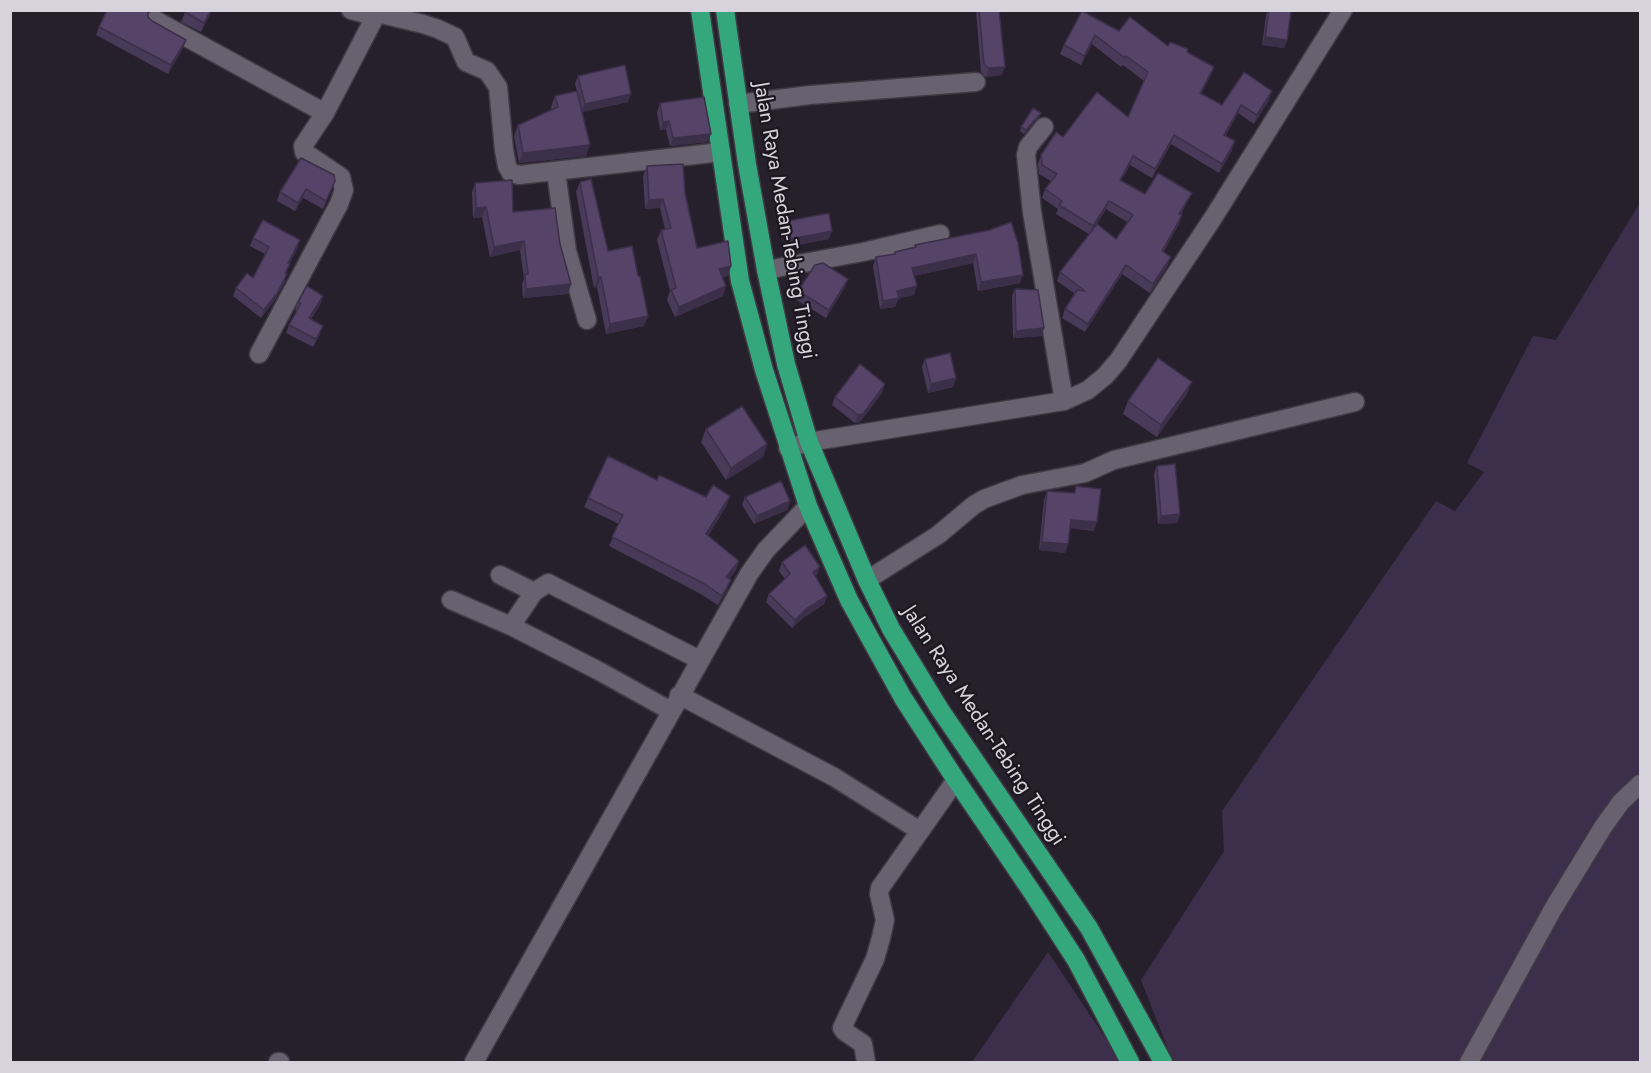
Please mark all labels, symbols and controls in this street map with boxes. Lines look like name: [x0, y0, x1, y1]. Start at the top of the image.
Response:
street label: Jalan Raya Medan-Tebing Tinggi: [747, 80, 821, 362]
street label: Jalan Raya Medan-Tebing Tinggi: [896, 601, 1070, 851]

